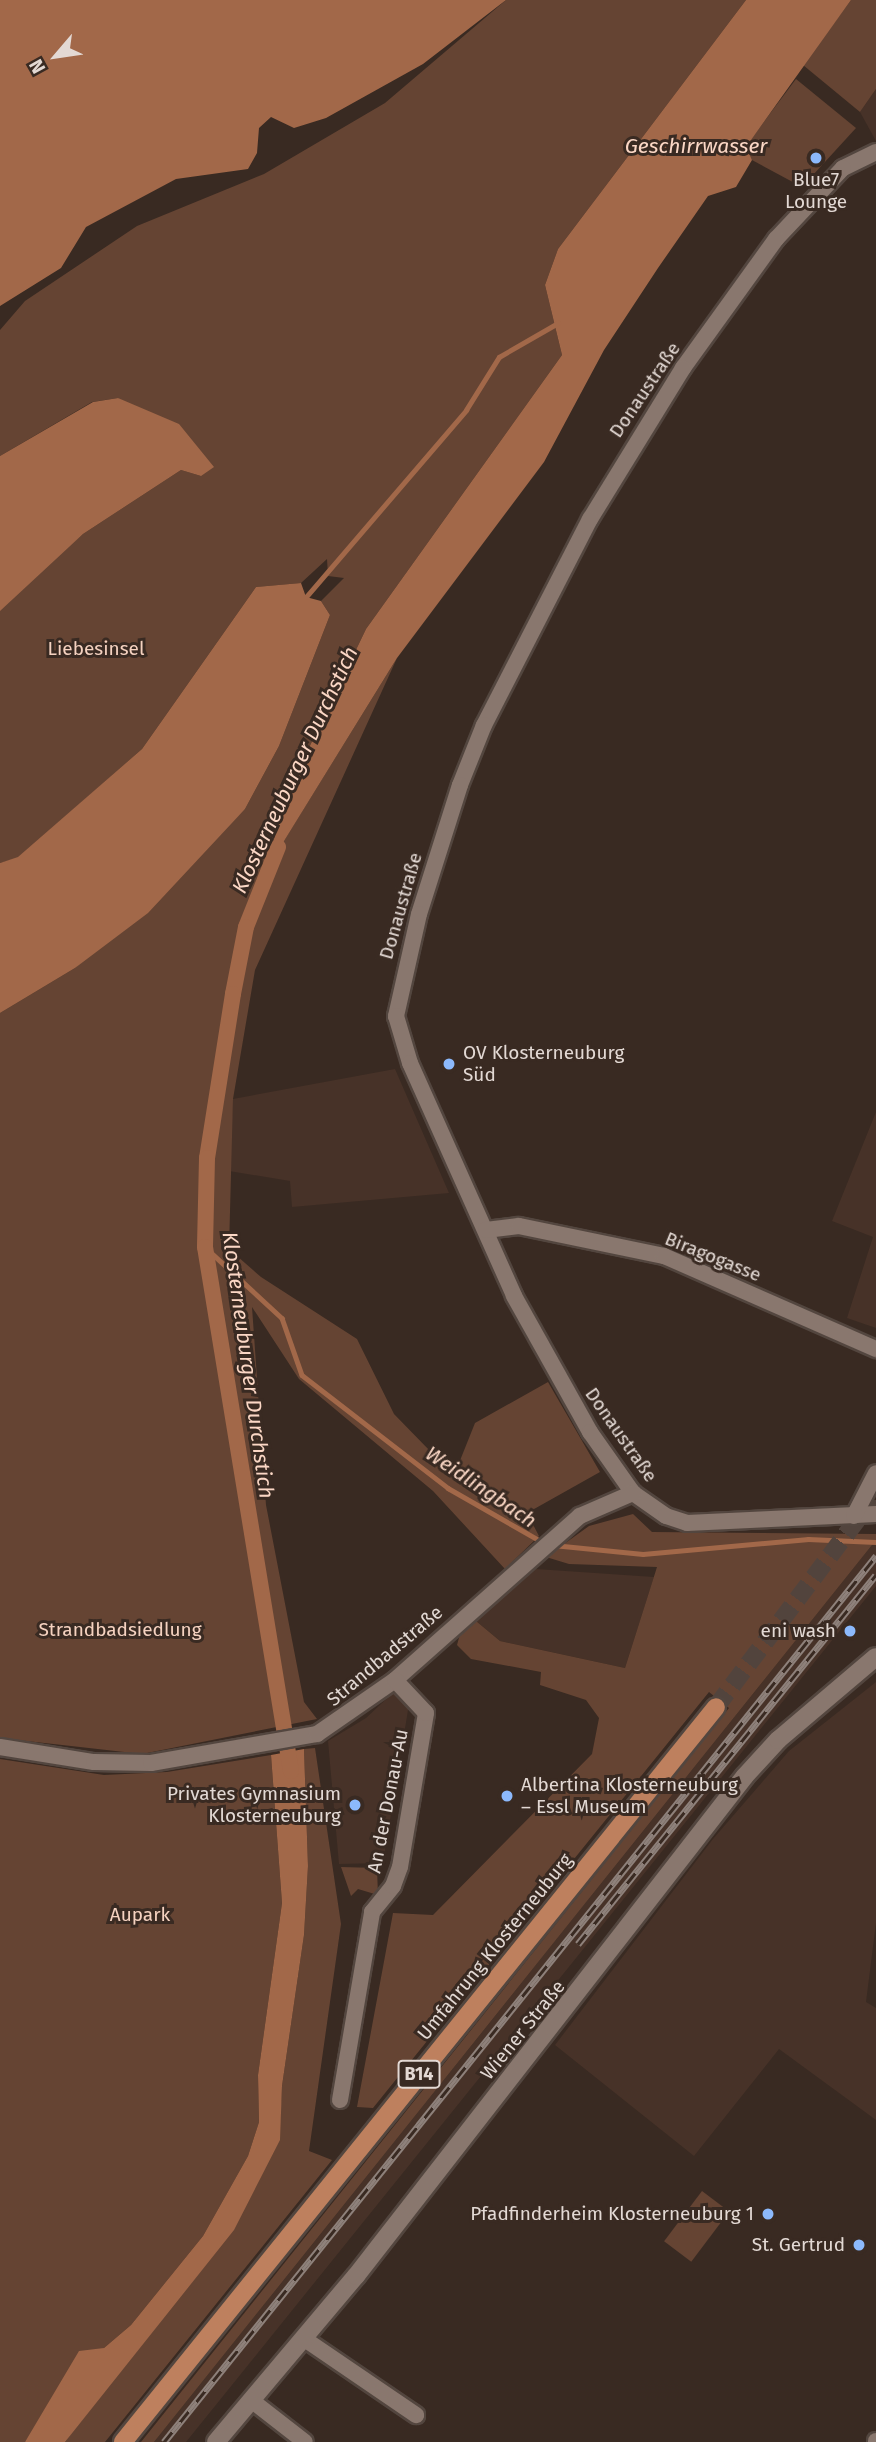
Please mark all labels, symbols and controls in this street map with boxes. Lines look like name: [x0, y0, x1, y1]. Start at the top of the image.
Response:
north arrow: [21, 21, 91, 91]
text: N: [24, 55, 50, 78]
water label: Geschirrwasser: [625, 133, 767, 159]
marker: Blue7 Lounge: [808, 150, 824, 166]
place label: Blue7 Lounge: [785, 169, 847, 213]
street label: Donaustraße: [605, 338, 685, 442]
park label: Liebesinsel: [48, 638, 144, 660]
water label: Klosterneuburger Durchstich: [227, 643, 363, 897]
street label: Donaustraße: [375, 850, 427, 962]
place label: OV Klosterneuburg Süd: [463, 1042, 624, 1086]
marker: OV Klosterneuburg Süd: [441, 1056, 457, 1072]
street label: Biragogasse: [661, 1227, 765, 1287]
water label: Klosterneuburger Durchstich: [217, 1230, 279, 1500]
street label: Donaustraße: [580, 1383, 662, 1487]
water label: Weidlingbach: [421, 1441, 541, 1533]
street label: Strandbadstraße: [323, 1601, 447, 1711]
park label: Strandbadsiedlung: [38, 1619, 202, 1641]
place label: eni wash: [761, 1620, 836, 1642]
marker: eni wash: [842, 1623, 858, 1639]
street label: An der Donau-Au: [363, 1727, 413, 1875]
place label: Albertina Klosterneuburg – Essl Museum: [521, 1774, 738, 1818]
place label: Privates Gymnasium Klosterneuburg: [167, 1783, 341, 1827]
marker: Albertina Klosterneuburg – Essl Museum: [499, 1788, 515, 1804]
marker: Privates Gymnasium Klosterneuburg: [347, 1797, 363, 1813]
street label: Umfahrung Klosterneuburg: [413, 1849, 577, 2045]
park label: Aupark: [110, 1904, 170, 1926]
street label: Wiener Straße: [476, 1976, 570, 2084]
road number: B14: [396, 2060, 442, 2088]
place label: Pfadfinderheim Klosterneuburg 1: [470, 2203, 754, 2225]
marker: Pfadfinderheim Klosterneuburg 1: [760, 2206, 776, 2222]
place label: St. Gertrud: [752, 2234, 845, 2256]
marker: St. Gertrud: [851, 2237, 867, 2253]

